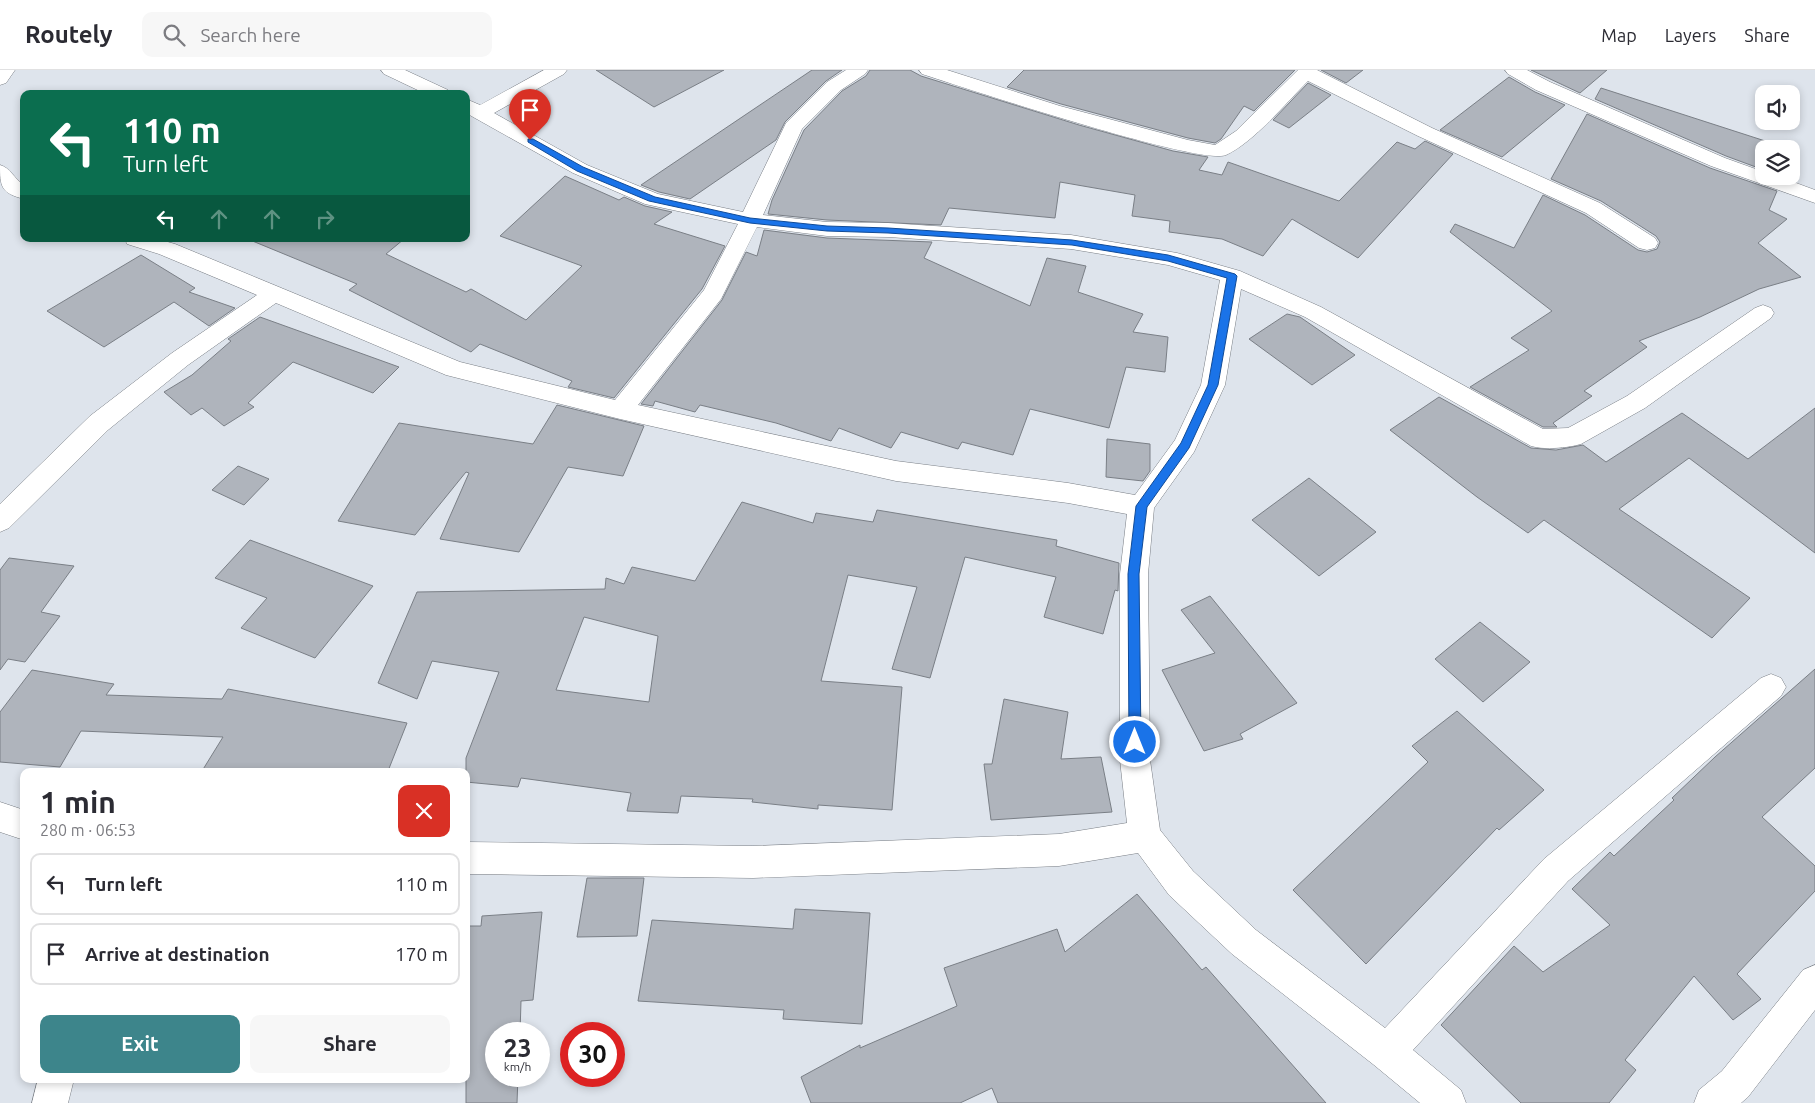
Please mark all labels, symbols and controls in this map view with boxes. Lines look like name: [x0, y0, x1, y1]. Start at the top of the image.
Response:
search box: [142, 12, 492, 57]
text: Routely: [25, 21, 112, 48]
icon: search: [160, 21, 188, 49]
text: Search here: [200, 24, 301, 46]
text: Map: [1601, 25, 1637, 45]
text: Layers: [1665, 25, 1716, 45]
text: Share: [1744, 25, 1790, 45]
map controls: [1755, 85, 1800, 185]
button: sound: [1755, 85, 1800, 130]
pin: [509, 89, 551, 140]
icon: arrive: [516, 96, 544, 124]
icon: left: [40, 110, 105, 175]
text: 110 m: [123, 110, 221, 150]
button: layers: [1755, 140, 1800, 185]
text: Turn left: [123, 151, 208, 176]
icon: left: [152, 205, 180, 233]
icon: ahead: [205, 205, 233, 233]
icon: ahead: [258, 205, 286, 233]
icon: right: [311, 205, 339, 233]
position arrow: [1108, 715, 1160, 767]
text: 1 min: [40, 785, 116, 819]
button: close: [398, 785, 450, 837]
text: 280 m · 06:53: [40, 821, 136, 839]
icon: left: [42, 870, 70, 898]
text: Turn left: [85, 873, 163, 895]
text: 110 m: [395, 873, 448, 895]
icon: arrive: [42, 940, 70, 968]
text: Arrive at destination: [85, 943, 270, 965]
text: 170 m: [395, 943, 448, 965]
button: Exit: [40, 1015, 240, 1073]
button: Share: [250, 1015, 450, 1073]
speed limit sign: 30: [560, 1022, 625, 1087]
text: 23: [503, 1034, 532, 1062]
text: km/h: [504, 1060, 531, 1073]

